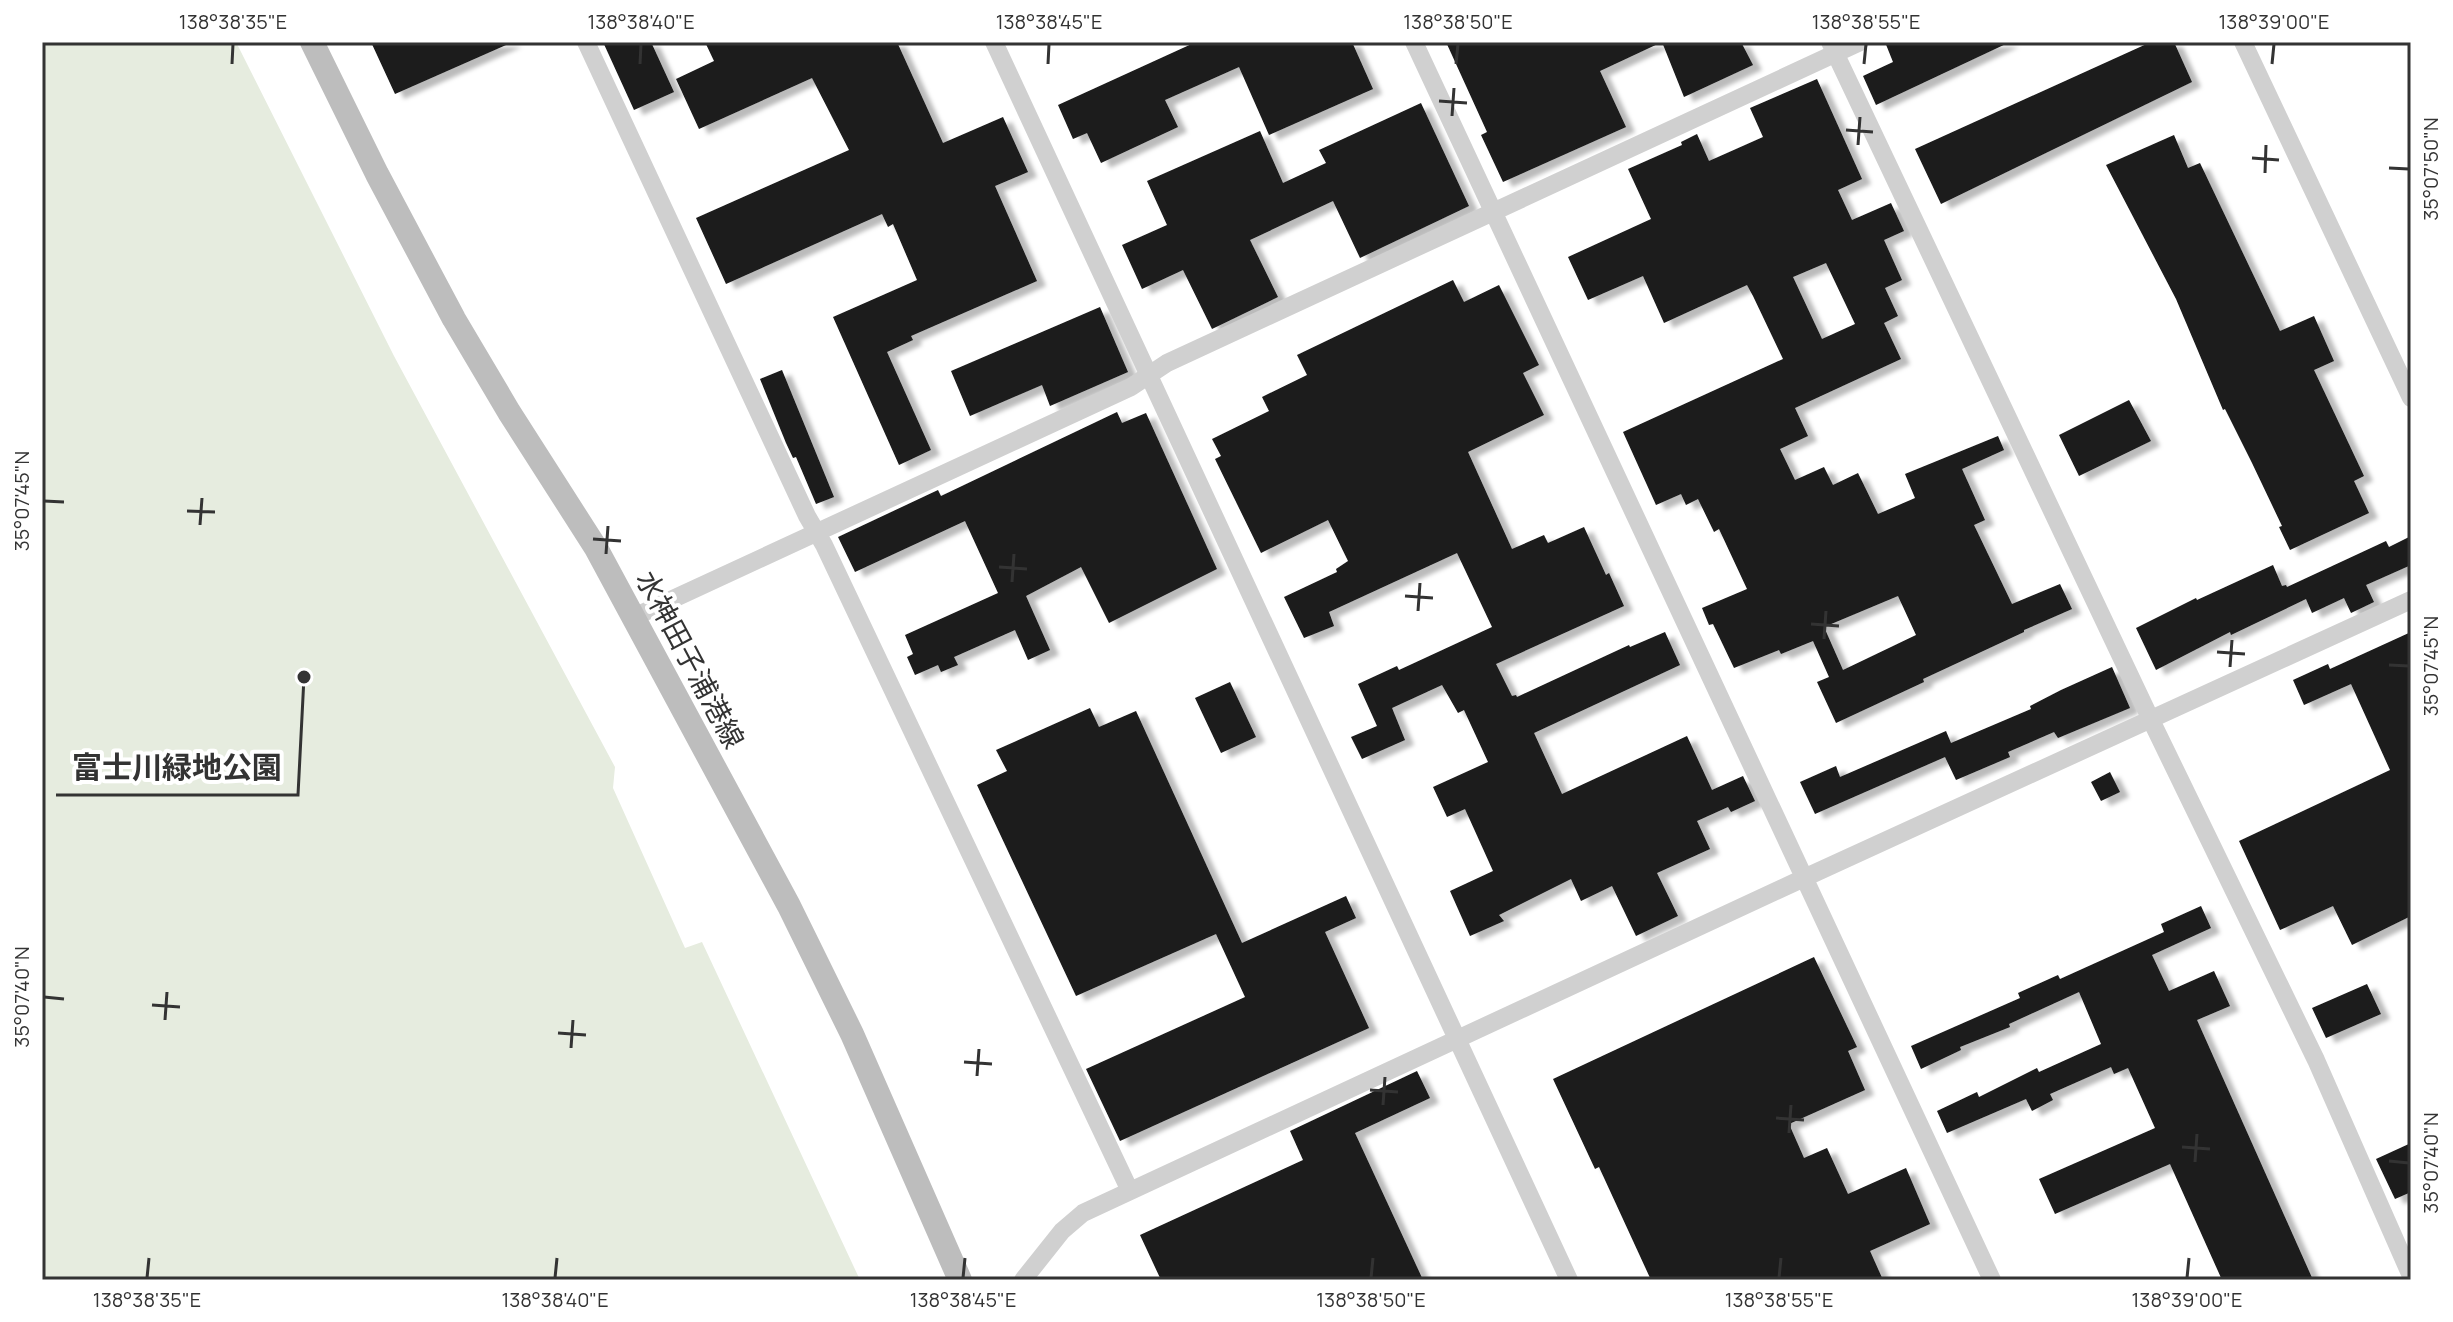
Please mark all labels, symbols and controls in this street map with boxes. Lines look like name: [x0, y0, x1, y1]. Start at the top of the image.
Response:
text: 138°38'35"E: [179, 8, 287, 35]
text: 138°38'40"E: [587, 8, 695, 35]
text: 138°38'45"E: [996, 8, 1102, 35]
text: 138°38'50"E: [1403, 8, 1513, 35]
text: 138°38'55"E: [1812, 8, 1920, 35]
text: 138°39'00"E: [2219, 8, 2329, 35]
text: 35°07'50"N: [2417, 117, 2444, 221]
text: 35°07'45"N: [8, 451, 35, 551]
street label: 水神田子浦港線: [628, 564, 754, 754]
text: 35°07'45"N: [2417, 616, 2444, 716]
callout: 富士川緑地公園: [56, 741, 298, 795]
text: 富士川緑地公園: [72, 746, 282, 787]
text: 35°07'40"N: [8, 946, 35, 1048]
text: 35°07'40"N: [2417, 1112, 2444, 1214]
text: 138°38'35"E: [93, 1286, 201, 1313]
text: 138°38'40"E: [501, 1286, 609, 1313]
text: 138°38'45"E: [910, 1286, 1016, 1313]
text: 138°38'50"E: [1316, 1286, 1426, 1313]
text: 138°38'55"E: [1725, 1286, 1833, 1313]
text: 138°39'00"E: [2132, 1286, 2242, 1313]

